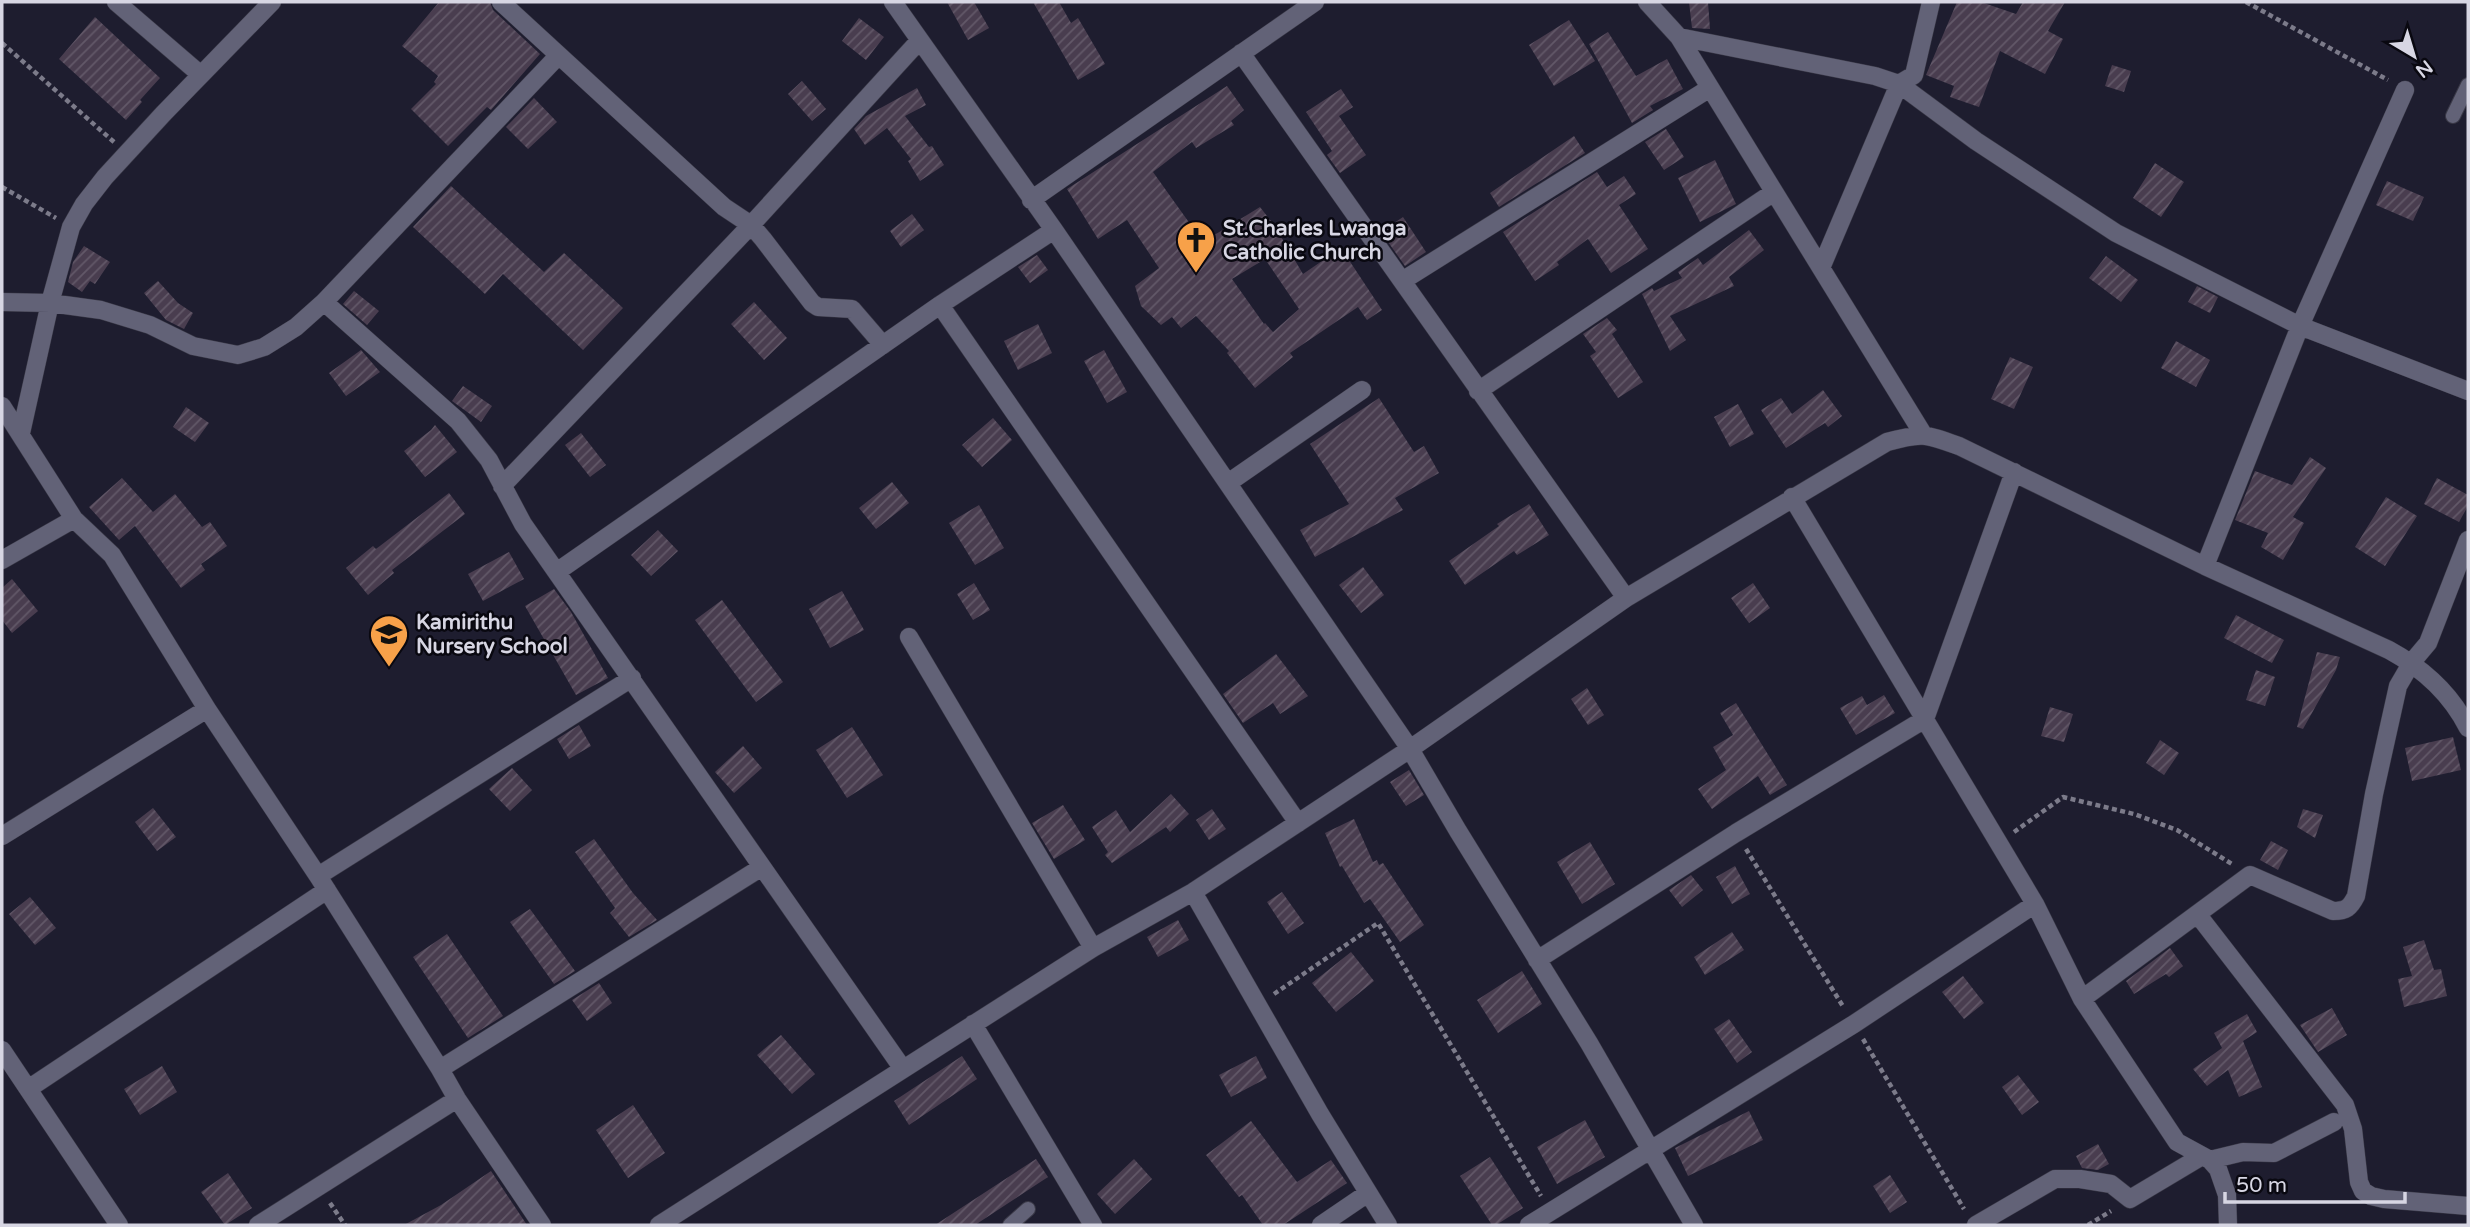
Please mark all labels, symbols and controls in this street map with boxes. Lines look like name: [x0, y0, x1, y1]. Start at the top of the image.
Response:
north arrow: [2379, 21, 2449, 91]
text: N: [2411, 55, 2437, 82]
place label: St.Charles Lwanga Catholic Church: [1223, 216, 1407, 265]
church icon: St.Charles Lwanga Catholic Church: [1175, 219, 1217, 274]
place label: Kamirithu Nursery School: [416, 610, 568, 659]
school or university icon: Kamirithu Nursery School: [368, 613, 410, 668]
scale bar: [2225, 1160, 2405, 1204]
text: 50 m: [2236, 1173, 2287, 1198]

